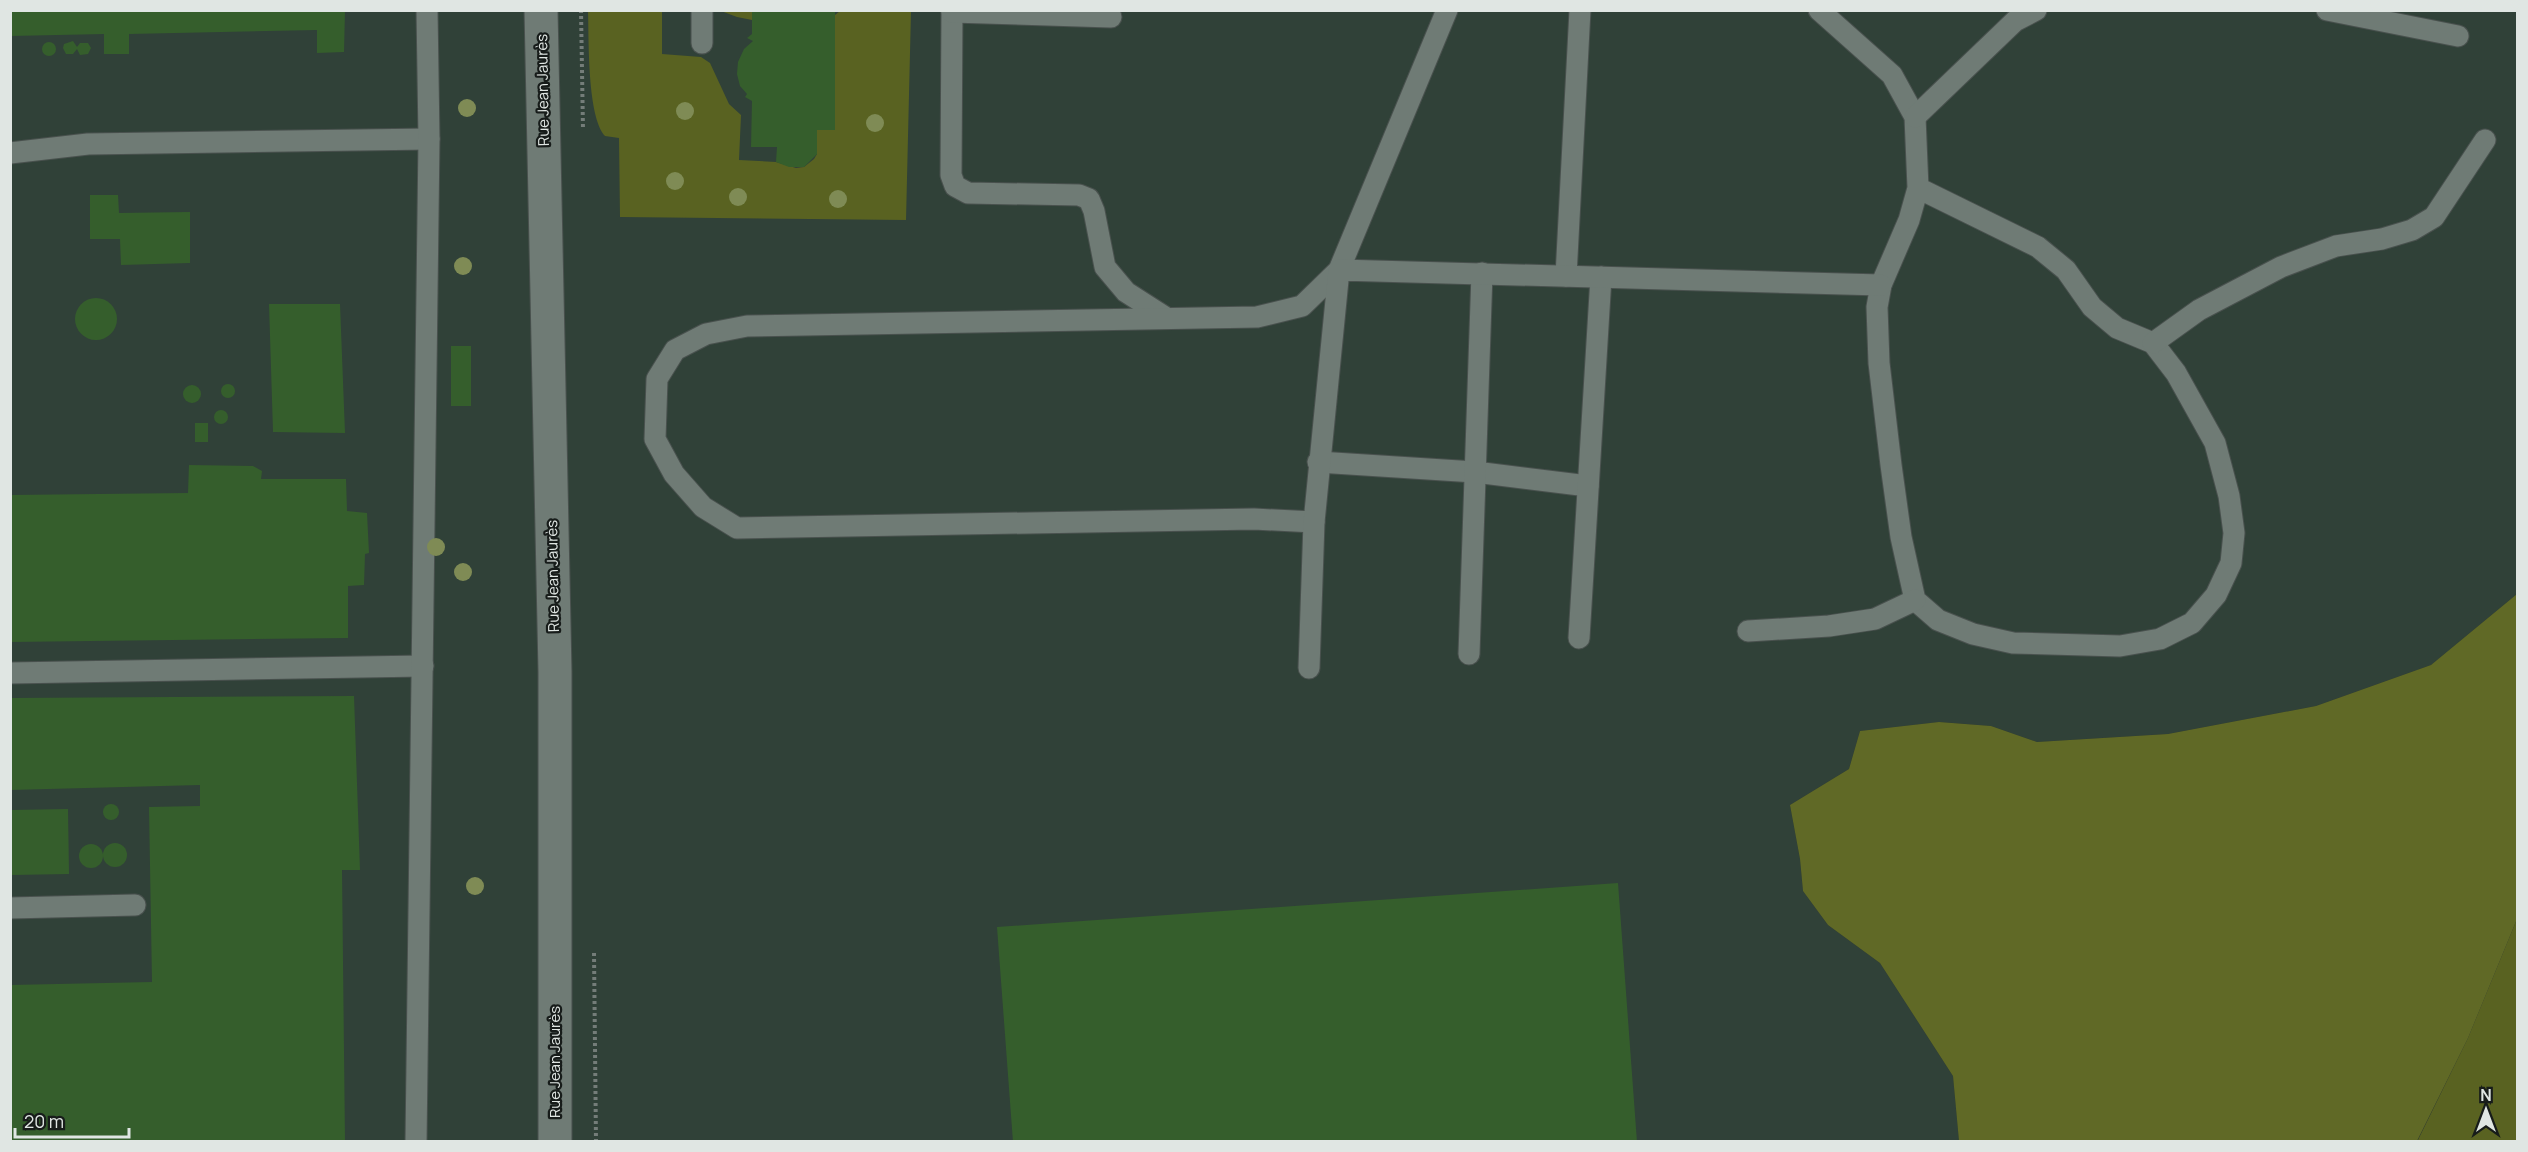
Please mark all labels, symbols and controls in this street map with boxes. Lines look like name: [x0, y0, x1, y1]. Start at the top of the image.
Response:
street label: Rue Jean Jaurès: [531, 34, 554, 146]
street label: Rue Jean Jaurès: [541, 520, 564, 632]
street label: Rue Jean Jaurès: [544, 1006, 565, 1118]
north arrow: [2456, 1080, 2516, 1140]
text: N: [2480, 1084, 2492, 1106]
scale bar: [15, 1101, 129, 1139]
text: 20 m: [24, 1109, 64, 1133]

